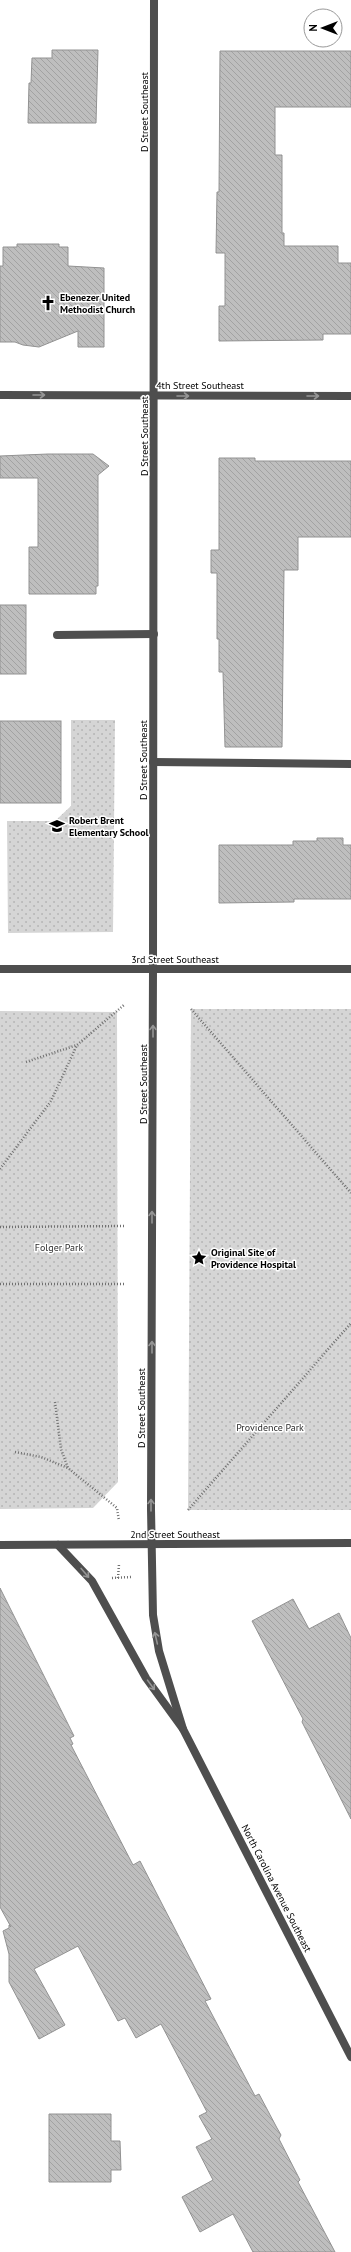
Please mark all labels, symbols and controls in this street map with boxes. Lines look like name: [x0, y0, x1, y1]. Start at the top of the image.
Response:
north arrow: [303, 8, 343, 48]
text: N: [306, 24, 320, 32]
street label: D Street Southeast: [138, 71, 151, 152]
place label: Ebenezer United Methodist Church: [60, 291, 135, 316]
church icon: Ebenezer United Methodist Church: [39, 294, 57, 312]
street label: 4th Street Southeast: [156, 379, 244, 392]
one-way arrow: [32, 391, 45, 399]
one-way arrow: [176, 392, 189, 400]
one-way arrow: [306, 392, 319, 400]
street label: D Street Southeast: [138, 395, 151, 476]
street label: D Street Southeast: [137, 719, 150, 800]
place label: Robert Brent Elementary School: [69, 814, 149, 839]
school or university icon: Robert Brent Elementary School: [48, 817, 66, 835]
street label: 3rd Street Southeast: [131, 953, 219, 966]
one-way arrow: [149, 1025, 157, 1038]
street label: D Street Southeast: [137, 1043, 150, 1124]
one-way arrow: [148, 1211, 156, 1224]
park label: Folger Park: [35, 1241, 83, 1254]
place label: Original Site of Providence Hospital: [211, 1246, 296, 1271]
place icon: Original Site of Providence Hospital: [190, 1249, 208, 1267]
one-way arrow: [148, 1341, 155, 1354]
street label: D Street Southeast: [135, 1367, 148, 1448]
park label: Providence Park: [236, 1421, 304, 1434]
one-way arrow: [147, 1499, 155, 1512]
street label: 2nd Street Southeast: [130, 1528, 220, 1541]
one-way arrow: [81, 1567, 90, 1578]
one-way arrow: [152, 1632, 160, 1645]
one-way arrow: [146, 1679, 155, 1690]
street label: North Carolina Avenue Southeast: [239, 1822, 315, 1955]

